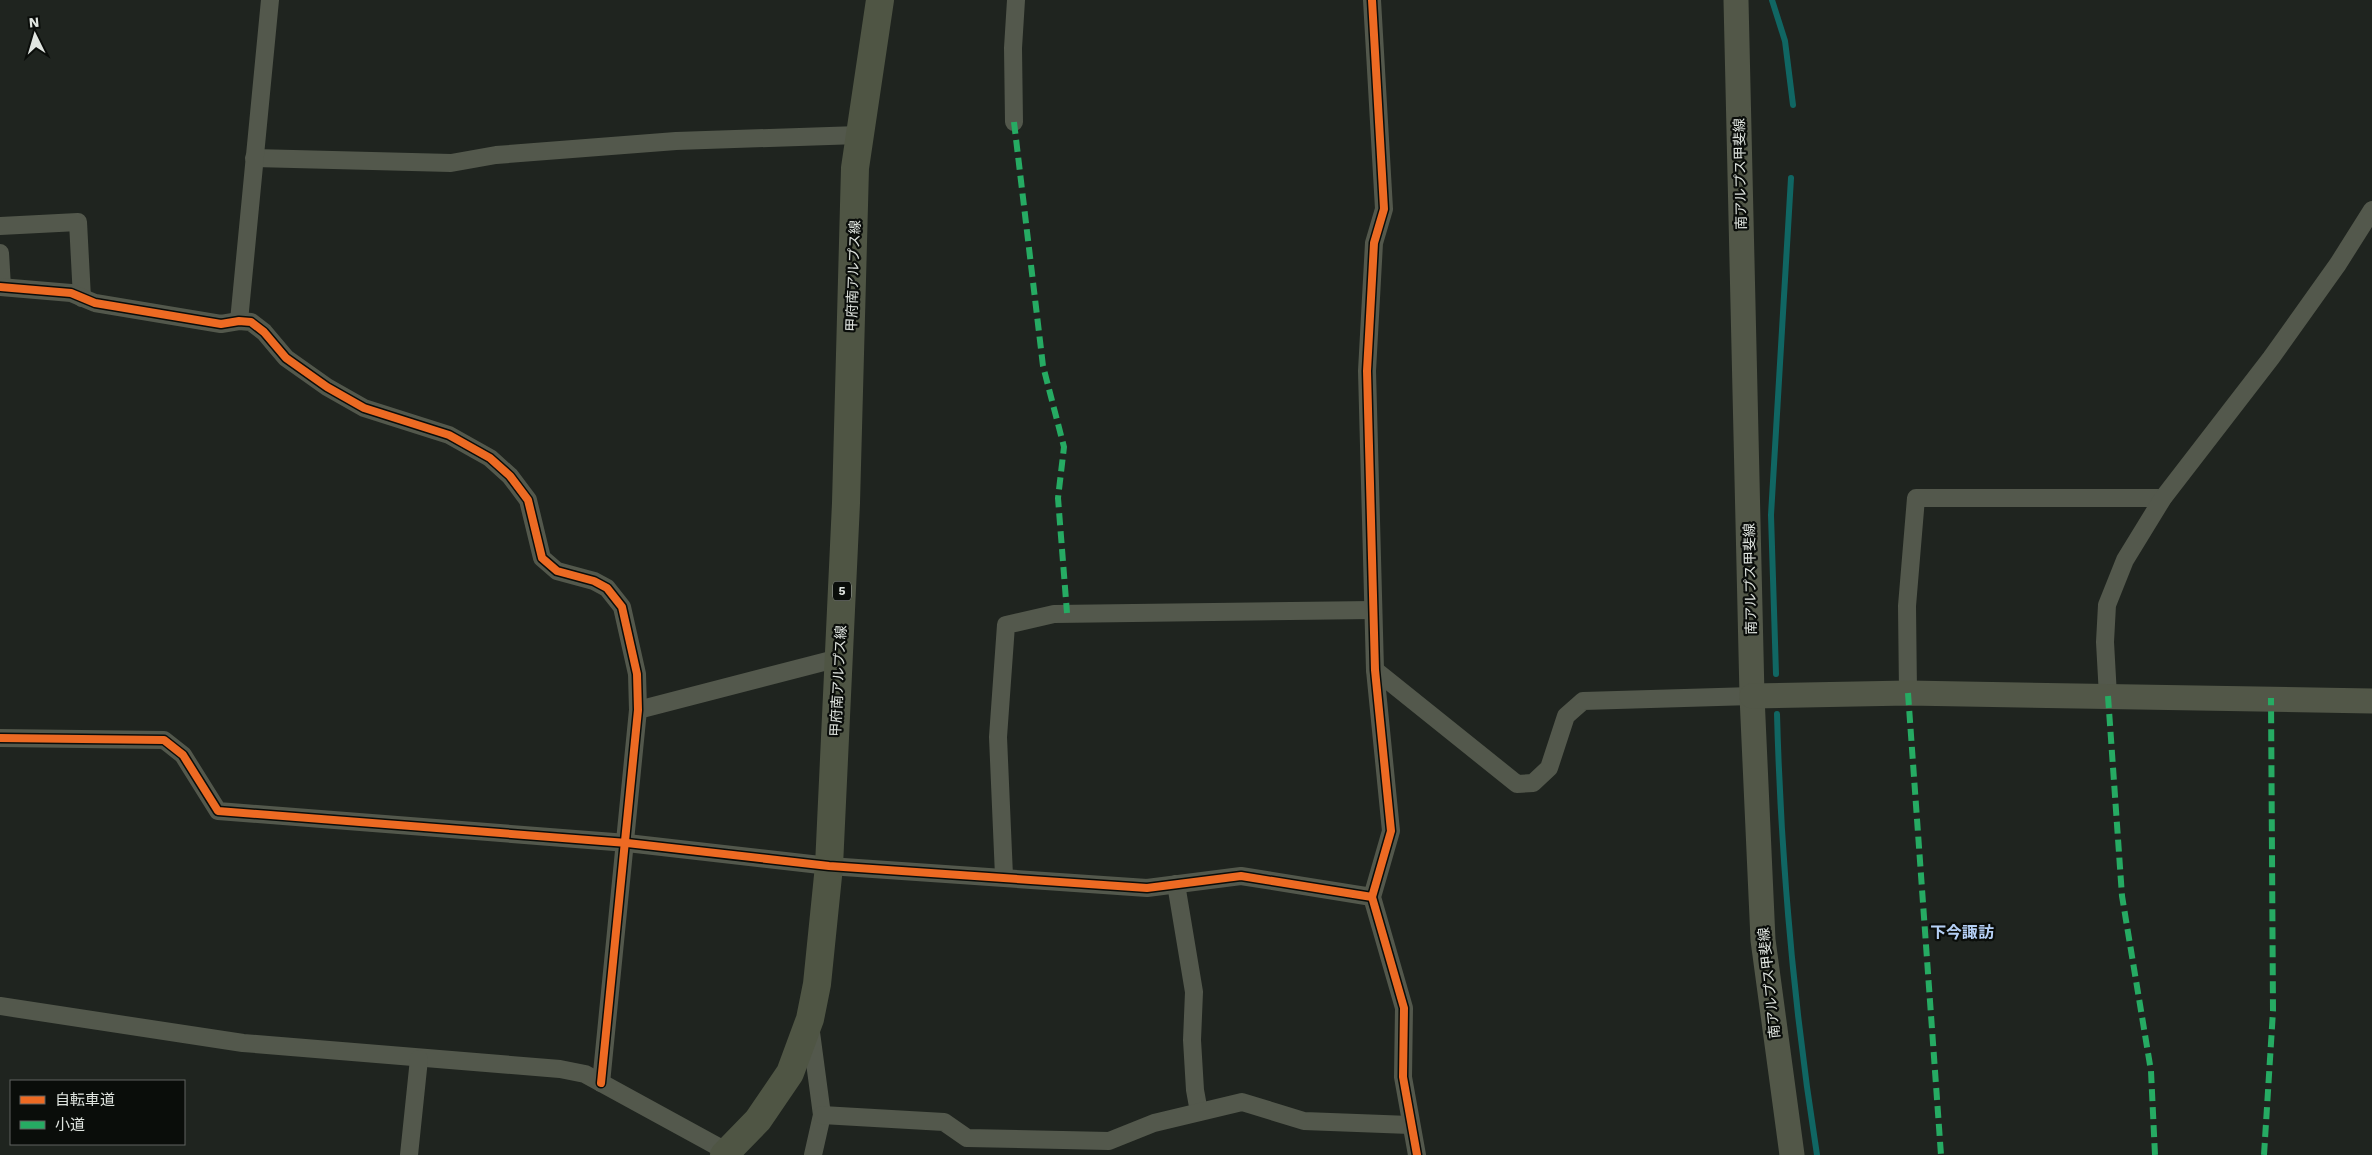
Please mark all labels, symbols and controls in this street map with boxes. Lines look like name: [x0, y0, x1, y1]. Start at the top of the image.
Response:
north arrow: [10, 10, 60, 60]
text: N: [28, 14, 40, 30]
street label: 南アルプス甲斐線: [1731, 118, 1749, 230]
street label: 甲府南アルプス線: [843, 220, 863, 332]
street label: 南アルプス甲斐線: [1741, 523, 1759, 635]
road number: 5: [833, 582, 851, 600]
street label: 甲府南アルプス線: [827, 625, 849, 737]
district label: 下今諏訪: [1930, 923, 1994, 942]
street label: 南アルプス甲斐線: [1755, 927, 1783, 1039]
legend: [10, 1080, 185, 1145]
text: 自転車道: [55, 1091, 115, 1109]
text: 小道: [55, 1116, 85, 1134]

